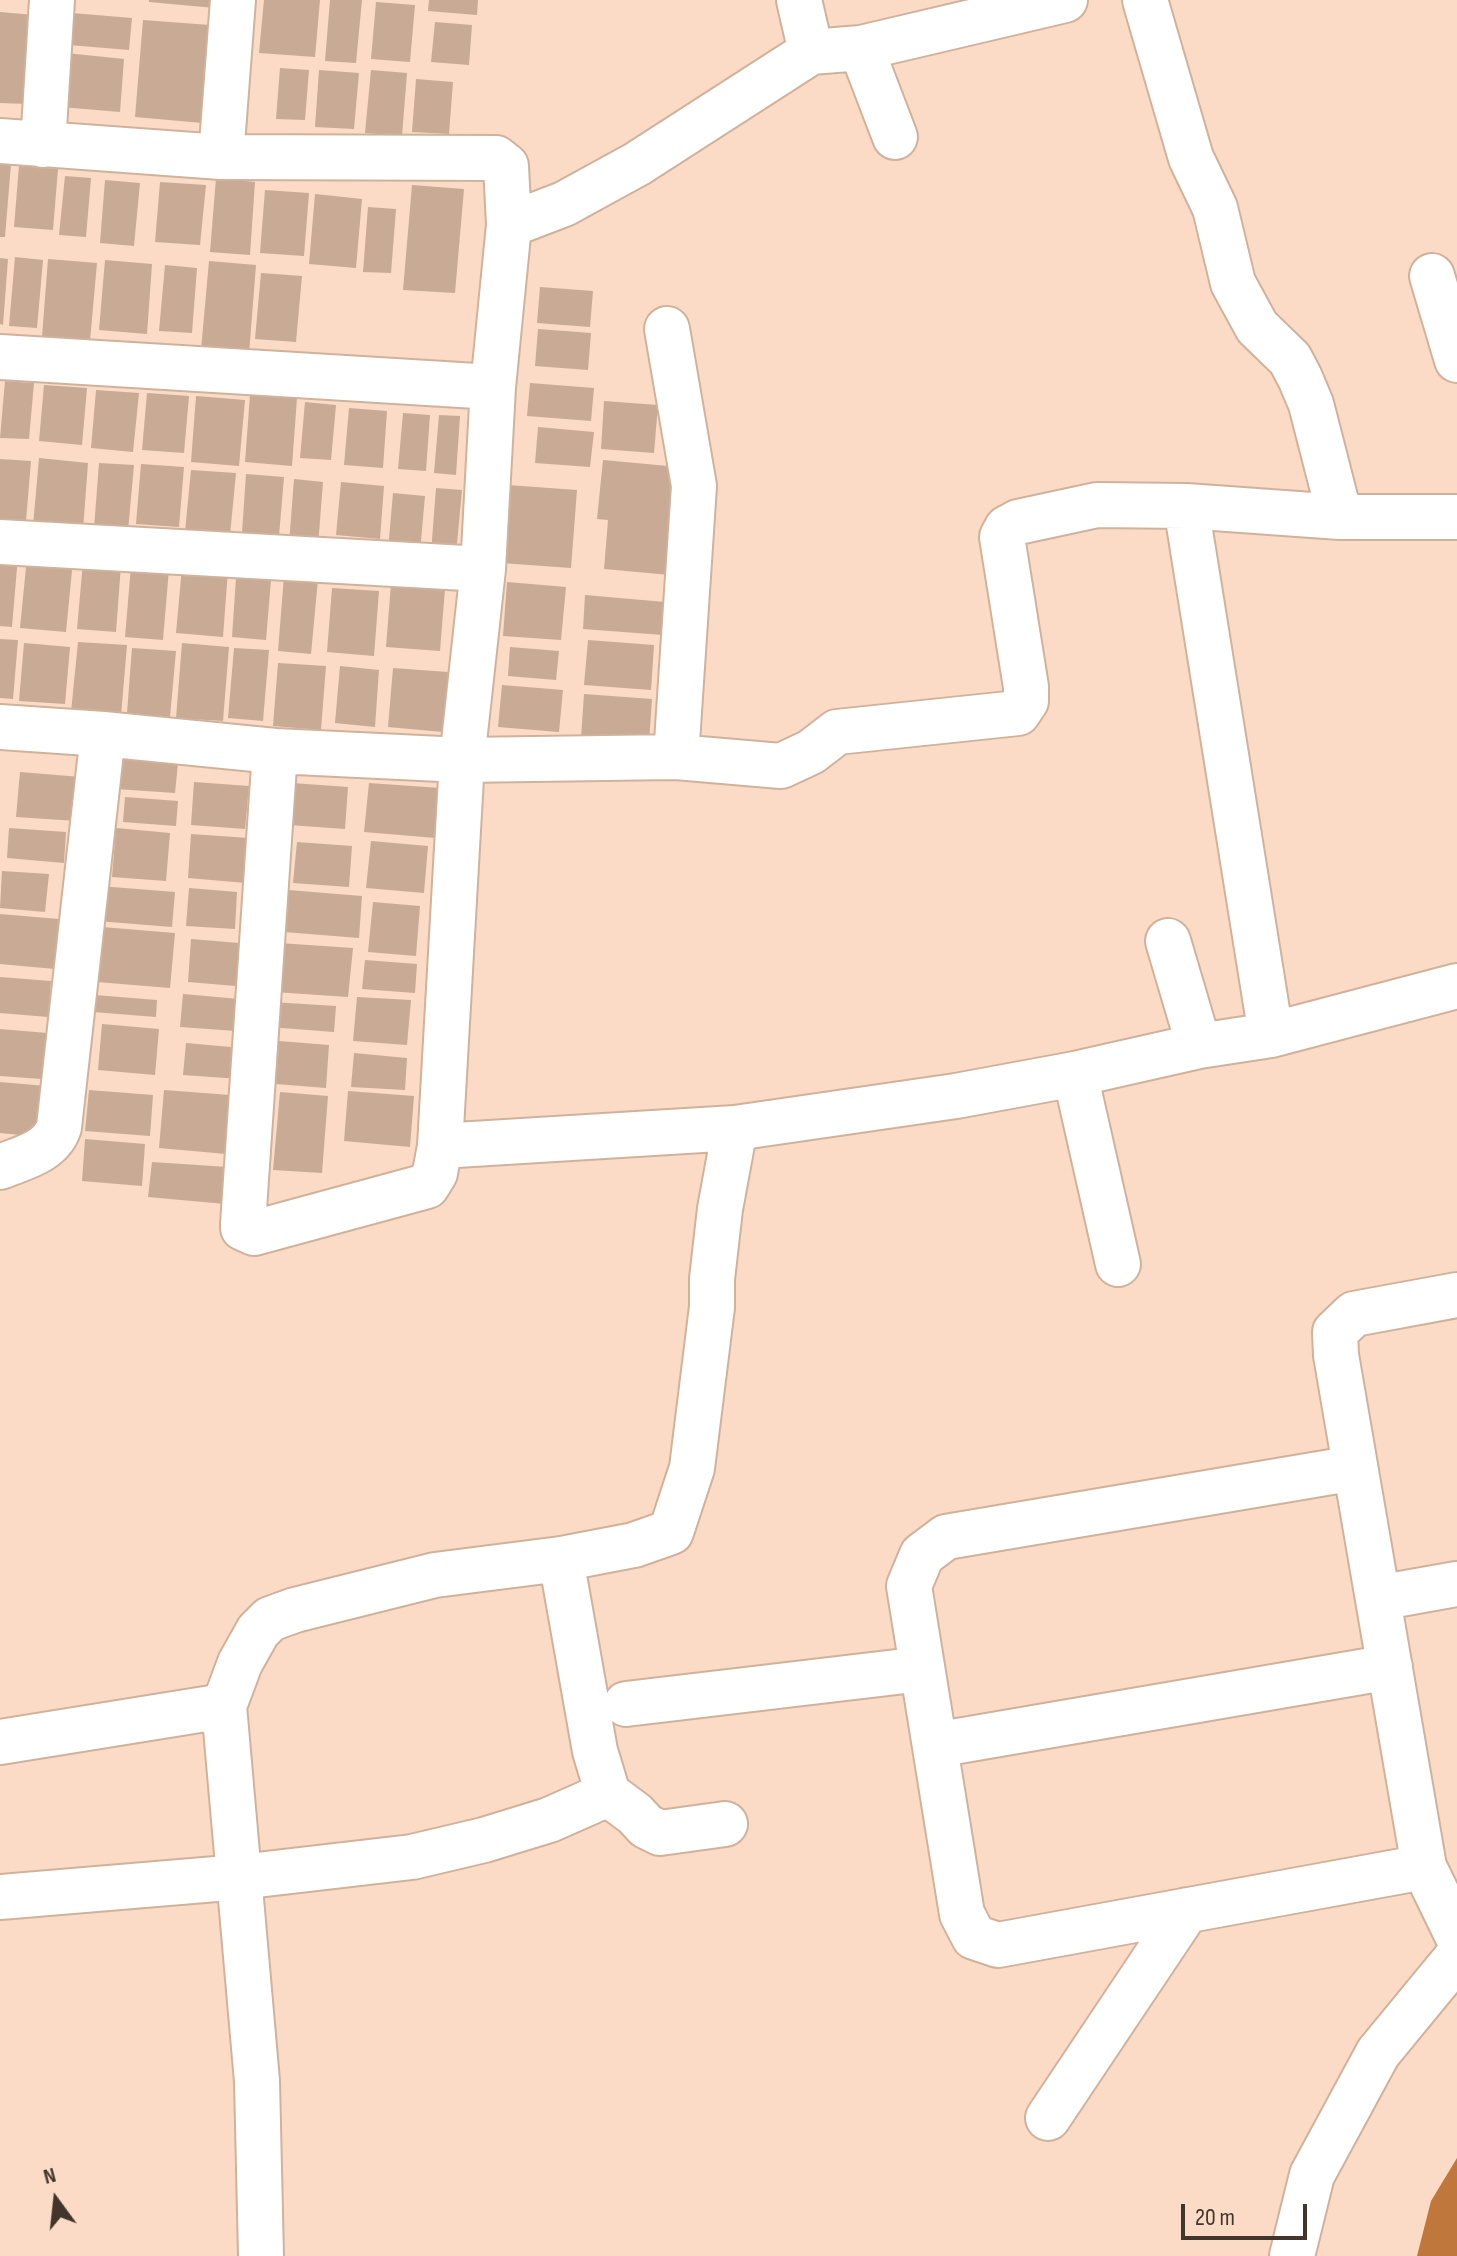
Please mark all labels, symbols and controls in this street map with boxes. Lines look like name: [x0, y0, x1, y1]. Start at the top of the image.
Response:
north arrow: [16, 2160, 96, 2240]
text: N: [40, 2162, 59, 2191]
scale bar: [1185, 2188, 1311, 2238]
text: 20 m: [1195, 2203, 1235, 2232]

